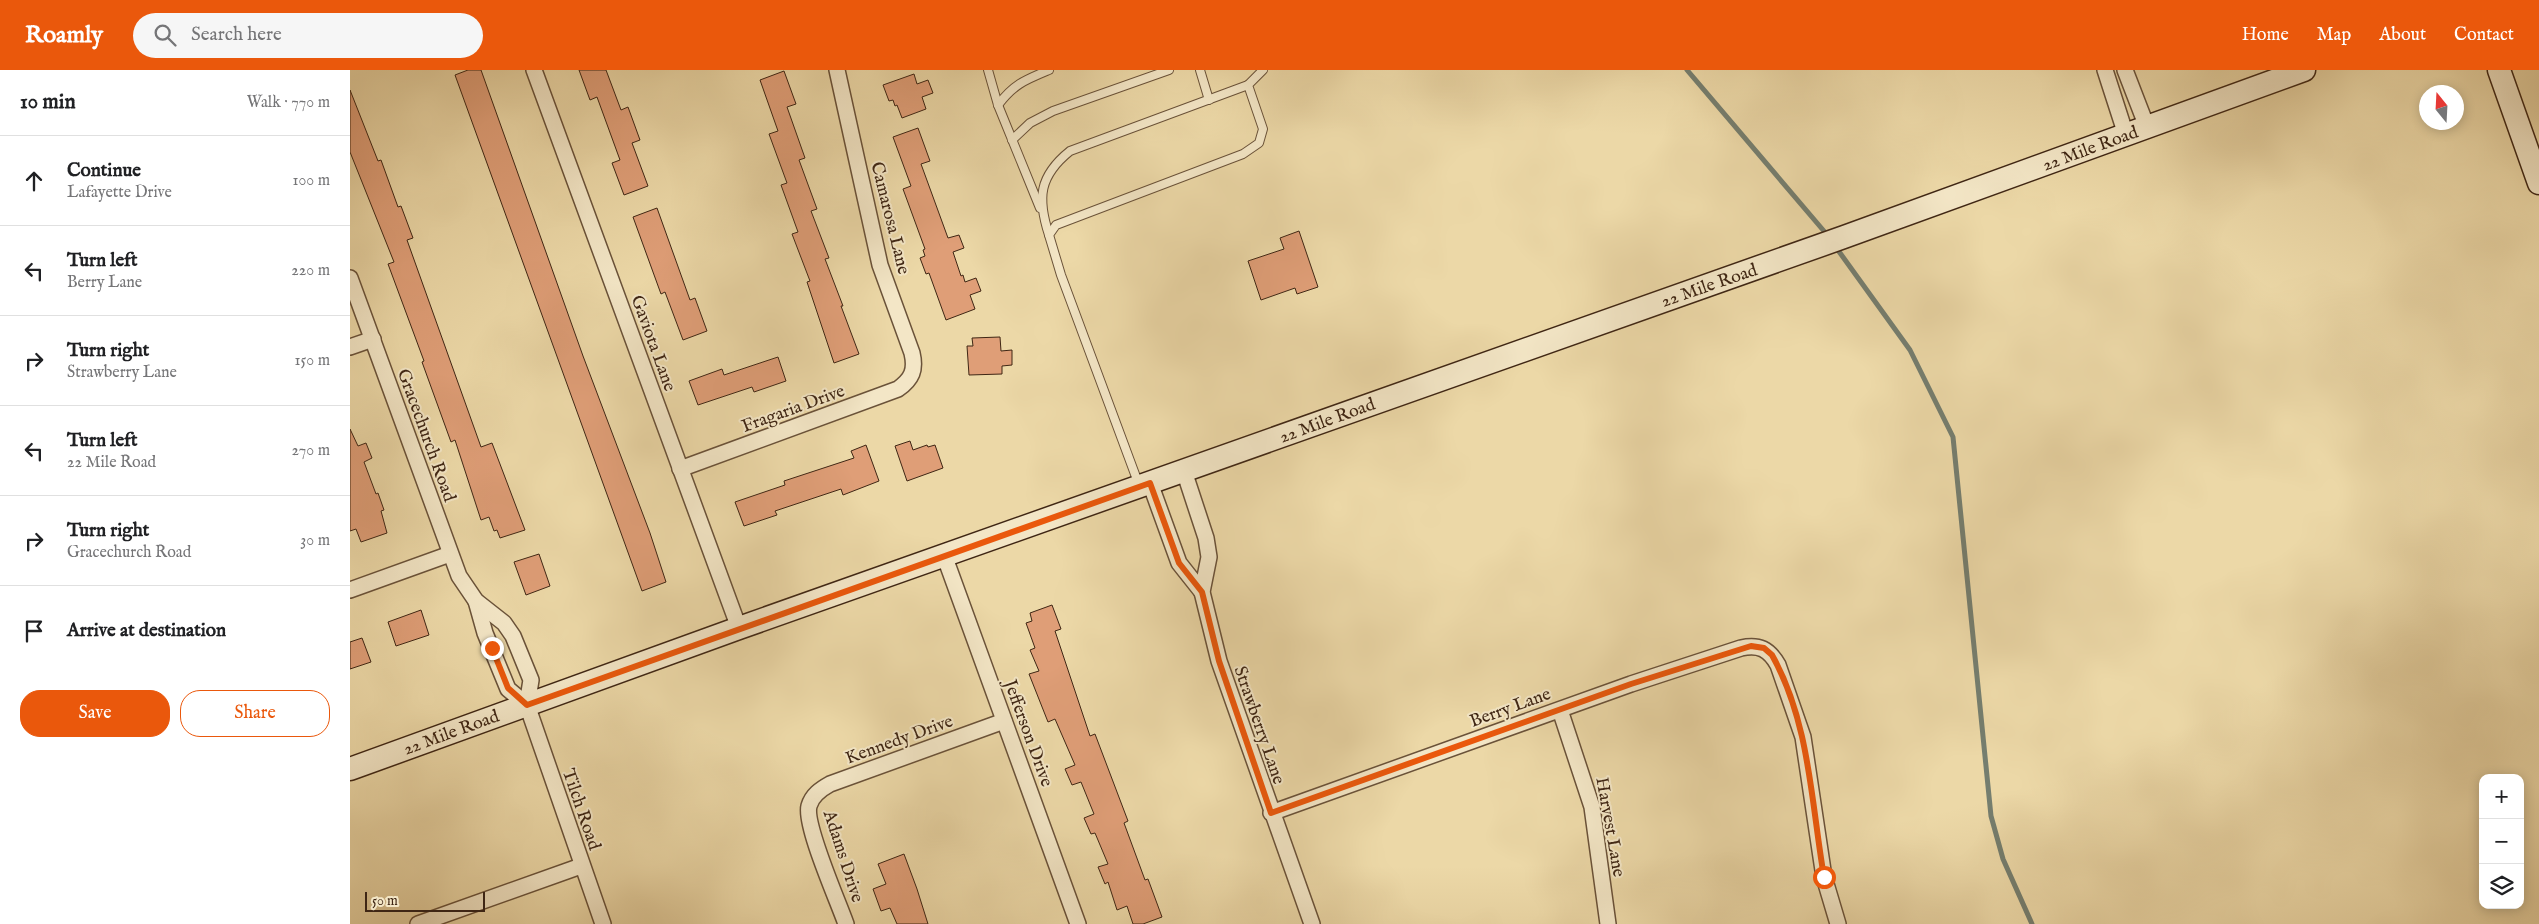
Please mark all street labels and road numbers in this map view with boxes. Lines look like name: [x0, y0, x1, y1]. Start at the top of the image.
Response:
street label: 22 Mile Road: [2039, 121, 2142, 177]
street label: Camarosa Lane: [864, 160, 915, 277]
street label: 22 Mile Road: [1658, 259, 1761, 314]
street label: Gaviota Lane: [625, 292, 681, 395]
street label: Gracechurch Road: [391, 366, 460, 505]
street label: Fragaria Drive: [739, 380, 848, 439]
street label: 22 Mile Road: [1276, 393, 1379, 449]
street label: Strawberry Lane: [1228, 663, 1290, 788]
street label: Jefferson Drive: [997, 675, 1058, 790]
street label: Berry Lane: [1467, 683, 1554, 734]
street label: 22 Mile Road: [400, 705, 503, 761]
street label: Kennedy Drive: [843, 710, 957, 771]
street label: Tilch Road: [556, 766, 605, 854]
street label: Harvest Lane: [1589, 776, 1630, 879]
street label: Adams Drive: [817, 806, 868, 905]

